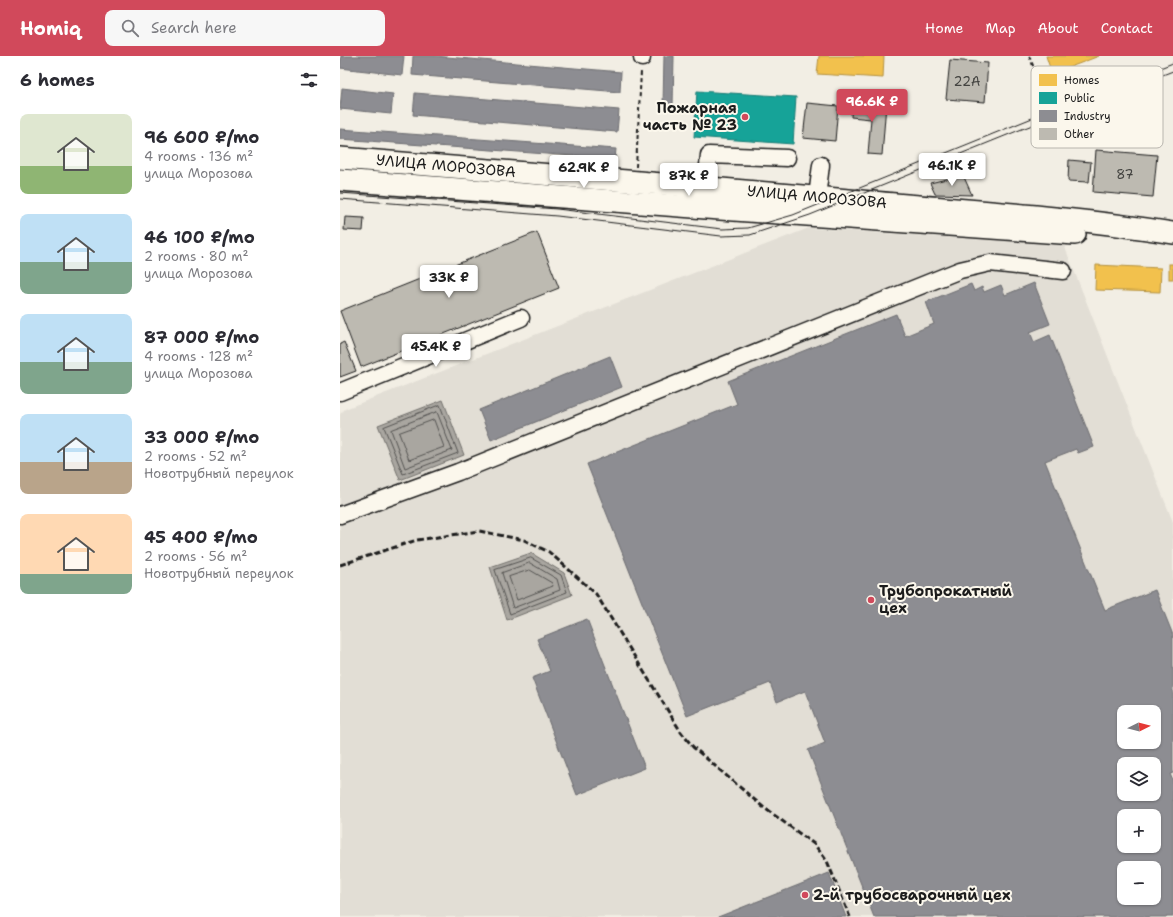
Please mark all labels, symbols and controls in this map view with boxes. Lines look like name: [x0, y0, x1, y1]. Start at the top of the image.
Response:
search box: [105, 10, 385, 46]
text: Homiq: [20, 16, 81, 41]
icon: search: [119, 17, 141, 39]
text: Search here: [151, 18, 237, 38]
text: Home: [925, 19, 964, 37]
text: Map: [986, 19, 1016, 37]
text: About: [1038, 19, 1079, 37]
text: Contact: [1101, 19, 1153, 37]
legend: [1031, 66, 1163, 148]
text: 6 homes: [20, 69, 95, 91]
icon: filters: [298, 69, 320, 91]
house number: 22А: [954, 73, 980, 90]
text: Homes: [1064, 73, 1100, 88]
pin: 96.6K ₽: [835, 89, 909, 123]
text: Public: [1064, 91, 1095, 106]
text: 96.6K ₽: [846, 93, 898, 110]
place label: Пожарная часть № 23: [643, 98, 737, 135]
text: Industry: [1064, 109, 1111, 124]
marker: Пожарная часть № 23: [740, 112, 750, 122]
text: 96 600 ₽/mo: [144, 126, 259, 148]
text: Other: [1064, 127, 1095, 142]
icon: home: [52, 130, 100, 178]
text: 4 rooms · 136 m²: [144, 148, 253, 165]
street label: УЛИЦА МОРОЗОВА: [375, 150, 517, 182]
pin: 46.1K ₽: [915, 153, 989, 187]
pin: 62.9K ₽: [547, 155, 621, 189]
text: 46.1K ₽: [928, 157, 976, 174]
text: 62.9K ₽: [558, 159, 610, 176]
pin: 87K ₽: [661, 163, 717, 197]
text: улица Морозова: [144, 165, 253, 182]
house number: 87: [1116, 166, 1134, 183]
text: 87K ₽: [669, 167, 709, 184]
street label: УЛИЦА МОРОЗОВА: [746, 181, 888, 213]
text: 46 100 ₽/mo: [144, 226, 255, 248]
icon: home: [52, 230, 100, 278]
text: 2 rooms · 80 m²: [144, 248, 248, 265]
text: улица Морозова: [144, 265, 253, 282]
pin: 33K ₽: [421, 265, 477, 299]
text: 33K ₽: [429, 269, 469, 286]
text: 87 000 ₽/mo: [144, 326, 259, 348]
icon: home: [52, 330, 100, 378]
pin: 45.4K ₽: [399, 334, 473, 368]
text: 45.4K ₽: [411, 338, 461, 355]
text: 4 rooms · 128 m²: [144, 348, 253, 365]
text: улица Морозова: [144, 365, 253, 382]
text: 33 000 ₽/mo: [144, 426, 259, 448]
icon: home: [52, 430, 100, 478]
text: 2 rooms · 52 m²: [144, 448, 247, 465]
text: Новотрубный переулок: [144, 465, 294, 482]
text: 45 400 ₽/mo: [144, 526, 258, 548]
icon: home: [52, 530, 100, 578]
text: 2 rooms · 56 m²: [144, 548, 247, 565]
text: Новотрубный переулок: [144, 565, 294, 582]
place label: Трубопрокатный цех: [879, 581, 1013, 618]
marker: Трубопрокатный цех: [866, 595, 876, 605]
north arrow: [1117, 705, 1161, 749]
map controls: [1117, 705, 1161, 905]
button: layers: [1117, 757, 1161, 801]
button: +: [1117, 809, 1161, 853]
button: −: [1117, 861, 1161, 905]
place label: 2-й трубосварочный цех: [813, 885, 1011, 905]
marker: 2-й трубосварочный цех: [800, 890, 810, 900]

